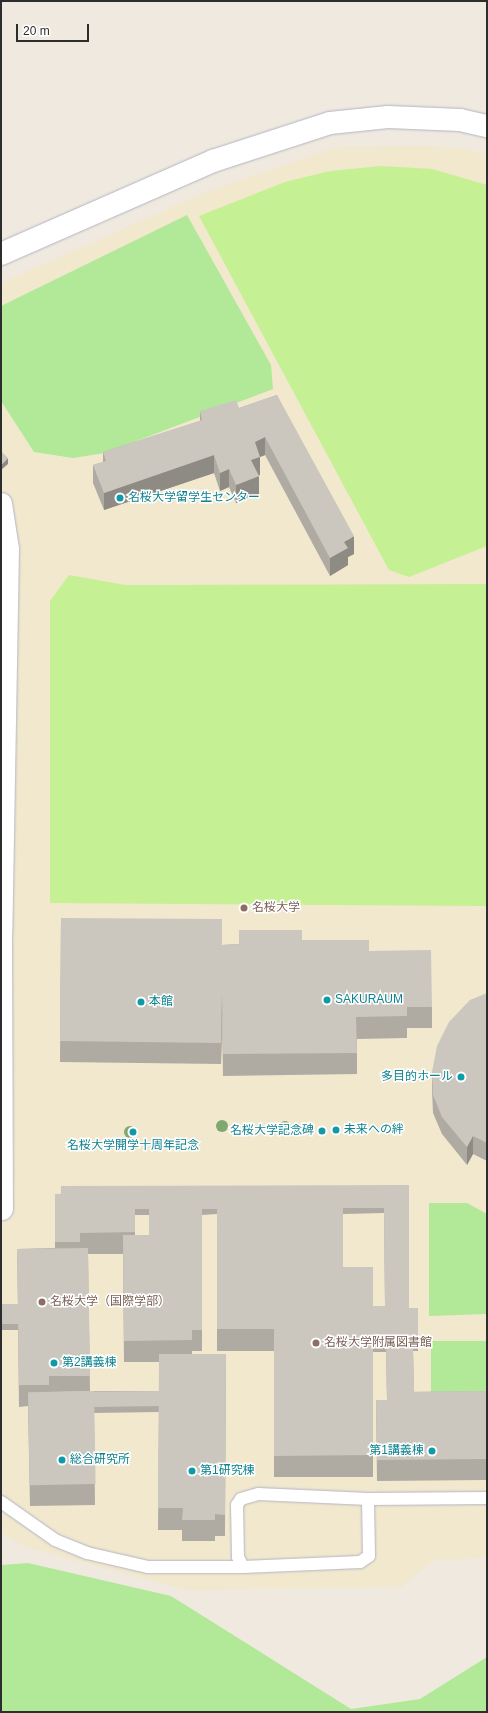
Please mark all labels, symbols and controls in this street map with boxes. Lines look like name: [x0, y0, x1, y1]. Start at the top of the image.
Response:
scale bar: [18, 16, 91, 42]
text: 20 m: [23, 24, 50, 38]
place label: 名桜大学留学生センター: [128, 491, 260, 505]
marker: 名桜大学留学生センター: [115, 493, 125, 503]
place label: 名桜大学: [252, 901, 300, 915]
marker: 名桜大学: [239, 903, 249, 913]
place label: SAKURAUM: [335, 993, 403, 1007]
place label: 本館: [149, 995, 173, 1009]
marker: SAKURAUM: [322, 995, 332, 1005]
marker: 本館: [136, 997, 146, 1007]
place label: 多目的ホール: [381, 1070, 453, 1084]
marker: 多目的ホール: [456, 1072, 466, 1082]
place label: 未来への絆: [344, 1123, 404, 1137]
place label: 名桜大学記念碑: [230, 1124, 314, 1138]
marker: 未来への絆: [331, 1125, 341, 1135]
marker: 名桜大学記念碑: [317, 1126, 327, 1136]
marker: 名桜大学開学十周年記念: [128, 1127, 138, 1137]
place label: 名桜大学開学十周年記念: [67, 1139, 199, 1153]
place label: 名桜大学（国際学部）: [50, 1295, 170, 1309]
marker: 名桜大学（国際学部）: [37, 1297, 47, 1307]
place label: 名桜大学附属図書館: [324, 1336, 432, 1350]
marker: 名桜大学附属図書館: [311, 1338, 321, 1348]
place label: 第2講義棟: [62, 1356, 117, 1370]
marker: 第2講義棟: [49, 1358, 59, 1368]
place label: 第1講義棟: [369, 1444, 424, 1458]
marker: 第1講義棟: [427, 1446, 437, 1456]
place label: 総合研究所: [70, 1453, 130, 1467]
marker: 総合研究所: [57, 1455, 67, 1465]
place label: 第1研究棟: [200, 1464, 255, 1478]
marker: 第1研究棟: [187, 1466, 197, 1476]

